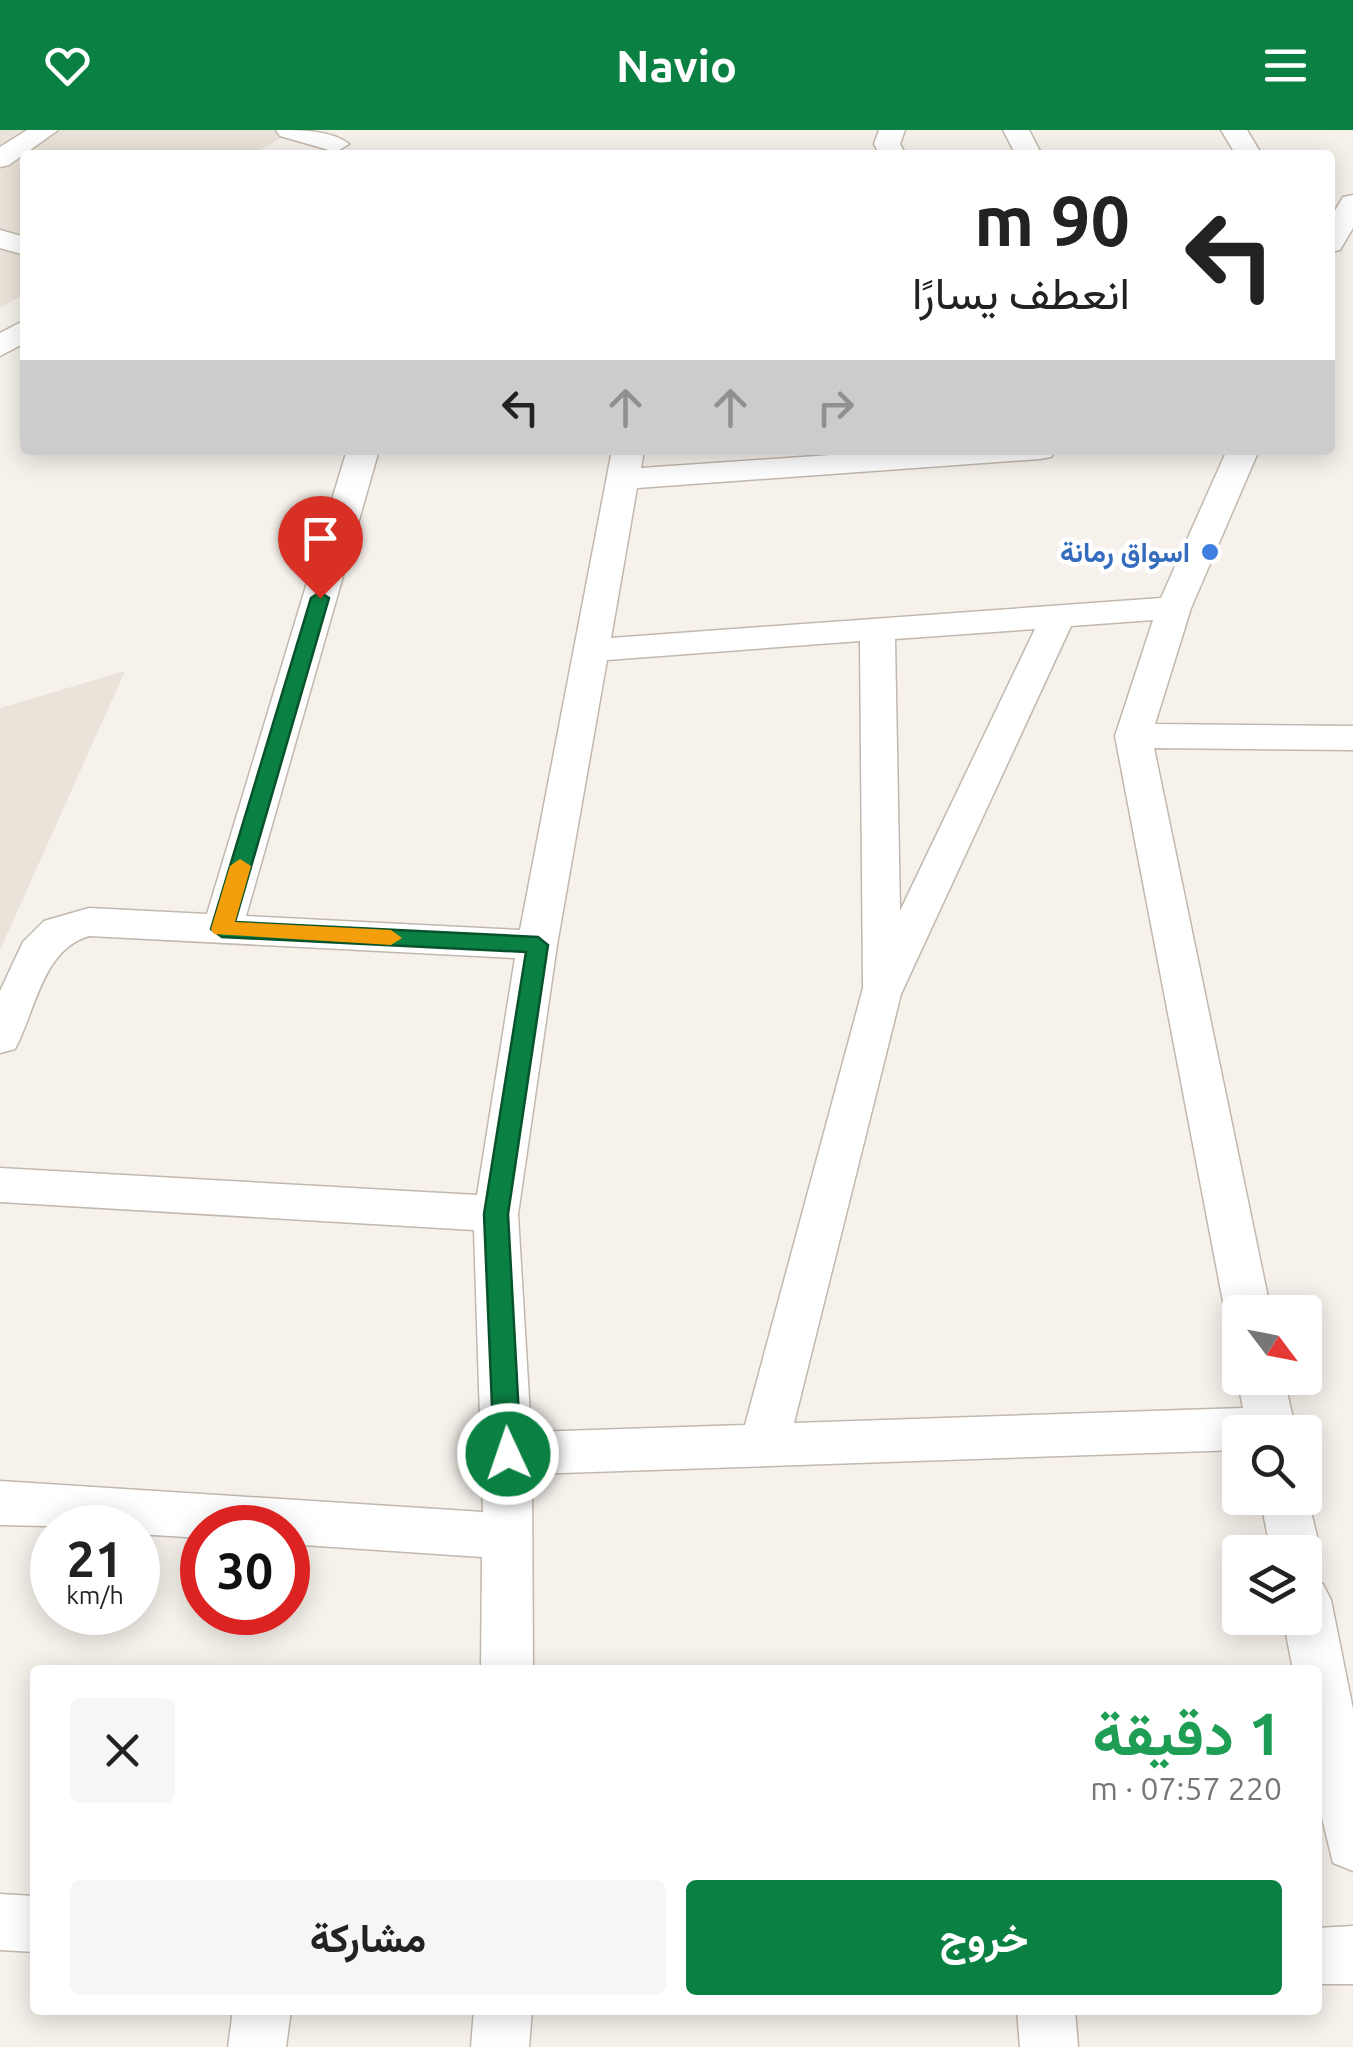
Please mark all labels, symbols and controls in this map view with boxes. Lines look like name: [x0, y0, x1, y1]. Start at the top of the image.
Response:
icon: heart: [40, 38, 95, 93]
icon: menu: [1258, 38, 1313, 93]
text: Navio: [616, 40, 737, 91]
text: 90 m: [974, 181, 1130, 259]
icon: left: [1165, 190, 1295, 320]
text: انعطف يسارًا: [912, 267, 1130, 318]
icon: left: [493, 380, 548, 435]
icon: ahead: [598, 380, 653, 435]
icon: ahead: [703, 380, 758, 435]
icon: right: [808, 380, 863, 435]
pin: [278, 496, 363, 599]
icon: arrive: [293, 511, 348, 566]
place label: اسواق رمانة: [1060, 536, 1190, 570]
marker: اسواق رمانة: [1199, 541, 1221, 563]
north arrow: [1222, 1295, 1322, 1395]
map controls: [1222, 1295, 1322, 1635]
position arrow: [456, 1402, 560, 1506]
button: search: [1222, 1415, 1322, 1515]
speed limit sign: 30: [180, 1505, 310, 1635]
text: 21: [67, 1530, 123, 1586]
button: layers: [1222, 1535, 1322, 1635]
text: km/h: [66, 1581, 124, 1609]
button: close: [70, 1698, 175, 1803]
text: 1 دقيقة: [1092, 1699, 1282, 1766]
text: 220 m · 07:57: [1090, 1770, 1282, 1806]
button: مشاركة: [70, 1880, 666, 1995]
button: خروج: [686, 1880, 1282, 1995]

